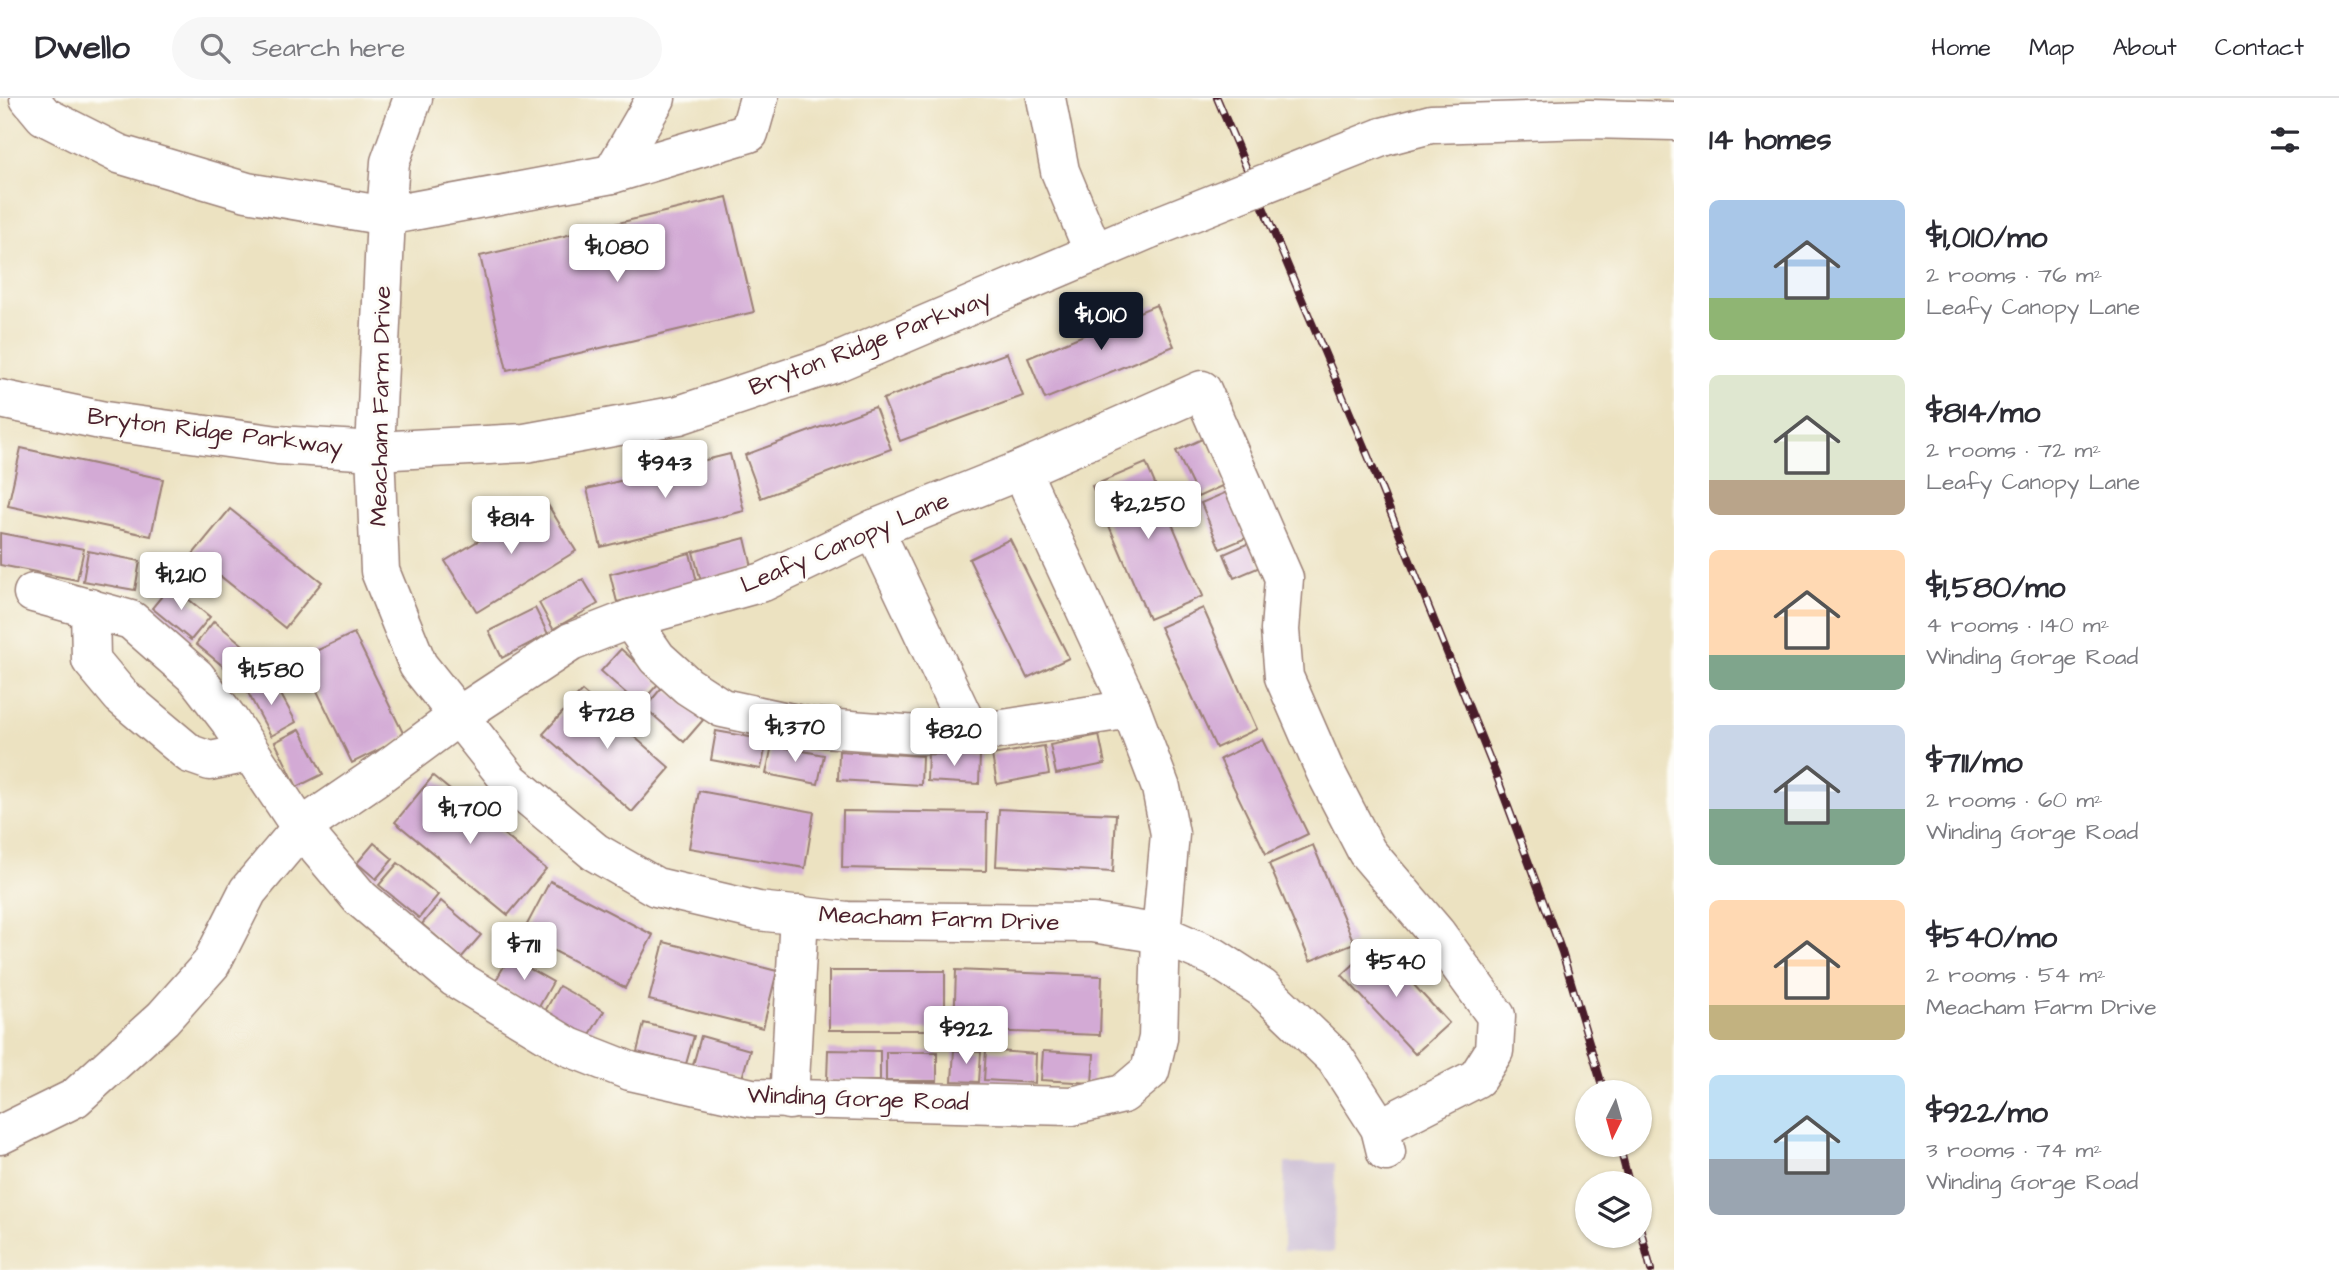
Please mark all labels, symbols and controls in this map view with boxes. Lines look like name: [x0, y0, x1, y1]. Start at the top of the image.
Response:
search box: [172, 17, 662, 80]
text: Dwello: [35, 25, 130, 71]
icon: search: [196, 29, 234, 67]
text: Search here: [252, 30, 405, 66]
text: Home: [1931, 31, 1991, 65]
text: Map: [2029, 31, 2074, 65]
text: About: [2112, 31, 2177, 65]
text: Contact: [2215, 31, 2304, 65]
text: 14 homes: [1709, 119, 1832, 161]
icon: filters: [2266, 121, 2304, 159]
text: $1,010/mo: [1926, 217, 2047, 259]
pin: $1,080: [560, 225, 674, 284]
icon: home: [1765, 228, 1849, 312]
text: $1,080: [585, 231, 649, 263]
text: 2 rooms · 76 m²: [1926, 259, 2102, 291]
street label: Bryton Ridge Parkway: [744, 281, 996, 406]
street label: Meacham Farm Drive: [362, 285, 400, 527]
text: Leafy Canopy Lane: [1926, 291, 2140, 323]
pin: $1,010: [1044, 292, 1158, 352]
text: $1,010: [1075, 299, 1127, 331]
text: $814/mo: [1926, 392, 2040, 434]
street label: Bryton Ridge Parkway: [85, 399, 344, 466]
icon: home: [1765, 403, 1849, 487]
text: 2 rooms · 72 m²: [1926, 434, 2101, 466]
pin: $943: [624, 440, 706, 500]
text: $943: [638, 447, 692, 479]
text: Leafy Canopy Lane: [1926, 466, 2140, 498]
pin: $2,250: [1091, 482, 1205, 541]
street label: Leafy Canopy Lane: [735, 484, 955, 603]
text: $2,250: [1111, 488, 1185, 520]
pin: $814: [470, 496, 552, 556]
text: $814: [488, 503, 534, 535]
pin: $1,210: [124, 552, 238, 612]
text: $1,210: [156, 559, 206, 591]
text: $1,580/mo: [1926, 567, 2065, 609]
icon: home: [1765, 578, 1849, 662]
text: 4 rooms · 140 m²: [1926, 609, 2109, 641]
text: Winding Gorge Road: [1926, 641, 2138, 673]
pin: $1,580: [214, 648, 328, 707]
text: $1,580: [238, 654, 304, 686]
pin: $728: [566, 692, 648, 751]
text: $728: [579, 698, 635, 730]
pin: $1,370: [738, 704, 852, 764]
pin: $820: [913, 708, 995, 768]
text: $1,370: [765, 711, 825, 743]
text: $820: [926, 715, 982, 747]
text: $711/mo: [1926, 742, 2023, 784]
icon: home: [1765, 753, 1849, 837]
text: 2 rooms · 60 m²: [1926, 784, 2103, 816]
pin: $1,700: [413, 786, 527, 846]
text: $1,700: [438, 793, 502, 825]
text: Winding Gorge Road: [1926, 816, 2138, 848]
street label: Meacham Farm Drive: [818, 898, 1060, 940]
text: $540/mo: [1926, 917, 2057, 959]
pin: $711: [483, 922, 565, 982]
icon: home: [1765, 928, 1849, 1012]
text: $711: [508, 929, 540, 961]
pin: $540: [1355, 940, 1437, 999]
text: $540: [1366, 946, 1426, 978]
text: 2 rooms · 54 m²: [1926, 959, 2106, 991]
text: Meacham Farm Drive: [1926, 991, 2157, 1023]
pin: $922: [925, 1006, 1007, 1066]
text: $922: [940, 1013, 992, 1045]
street label: Winding Gorge Road: [747, 1078, 969, 1121]
north arrow: [1575, 1080, 1652, 1157]
map controls: [1575, 1080, 1652, 1248]
text: $922/mo: [1926, 1092, 2048, 1134]
icon: home: [1765, 1103, 1849, 1187]
text: 3 rooms · 74 m²: [1926, 1134, 2102, 1166]
text: Winding Gorge Road: [1926, 1166, 2138, 1198]
button: layers: [1575, 1171, 1652, 1248]

